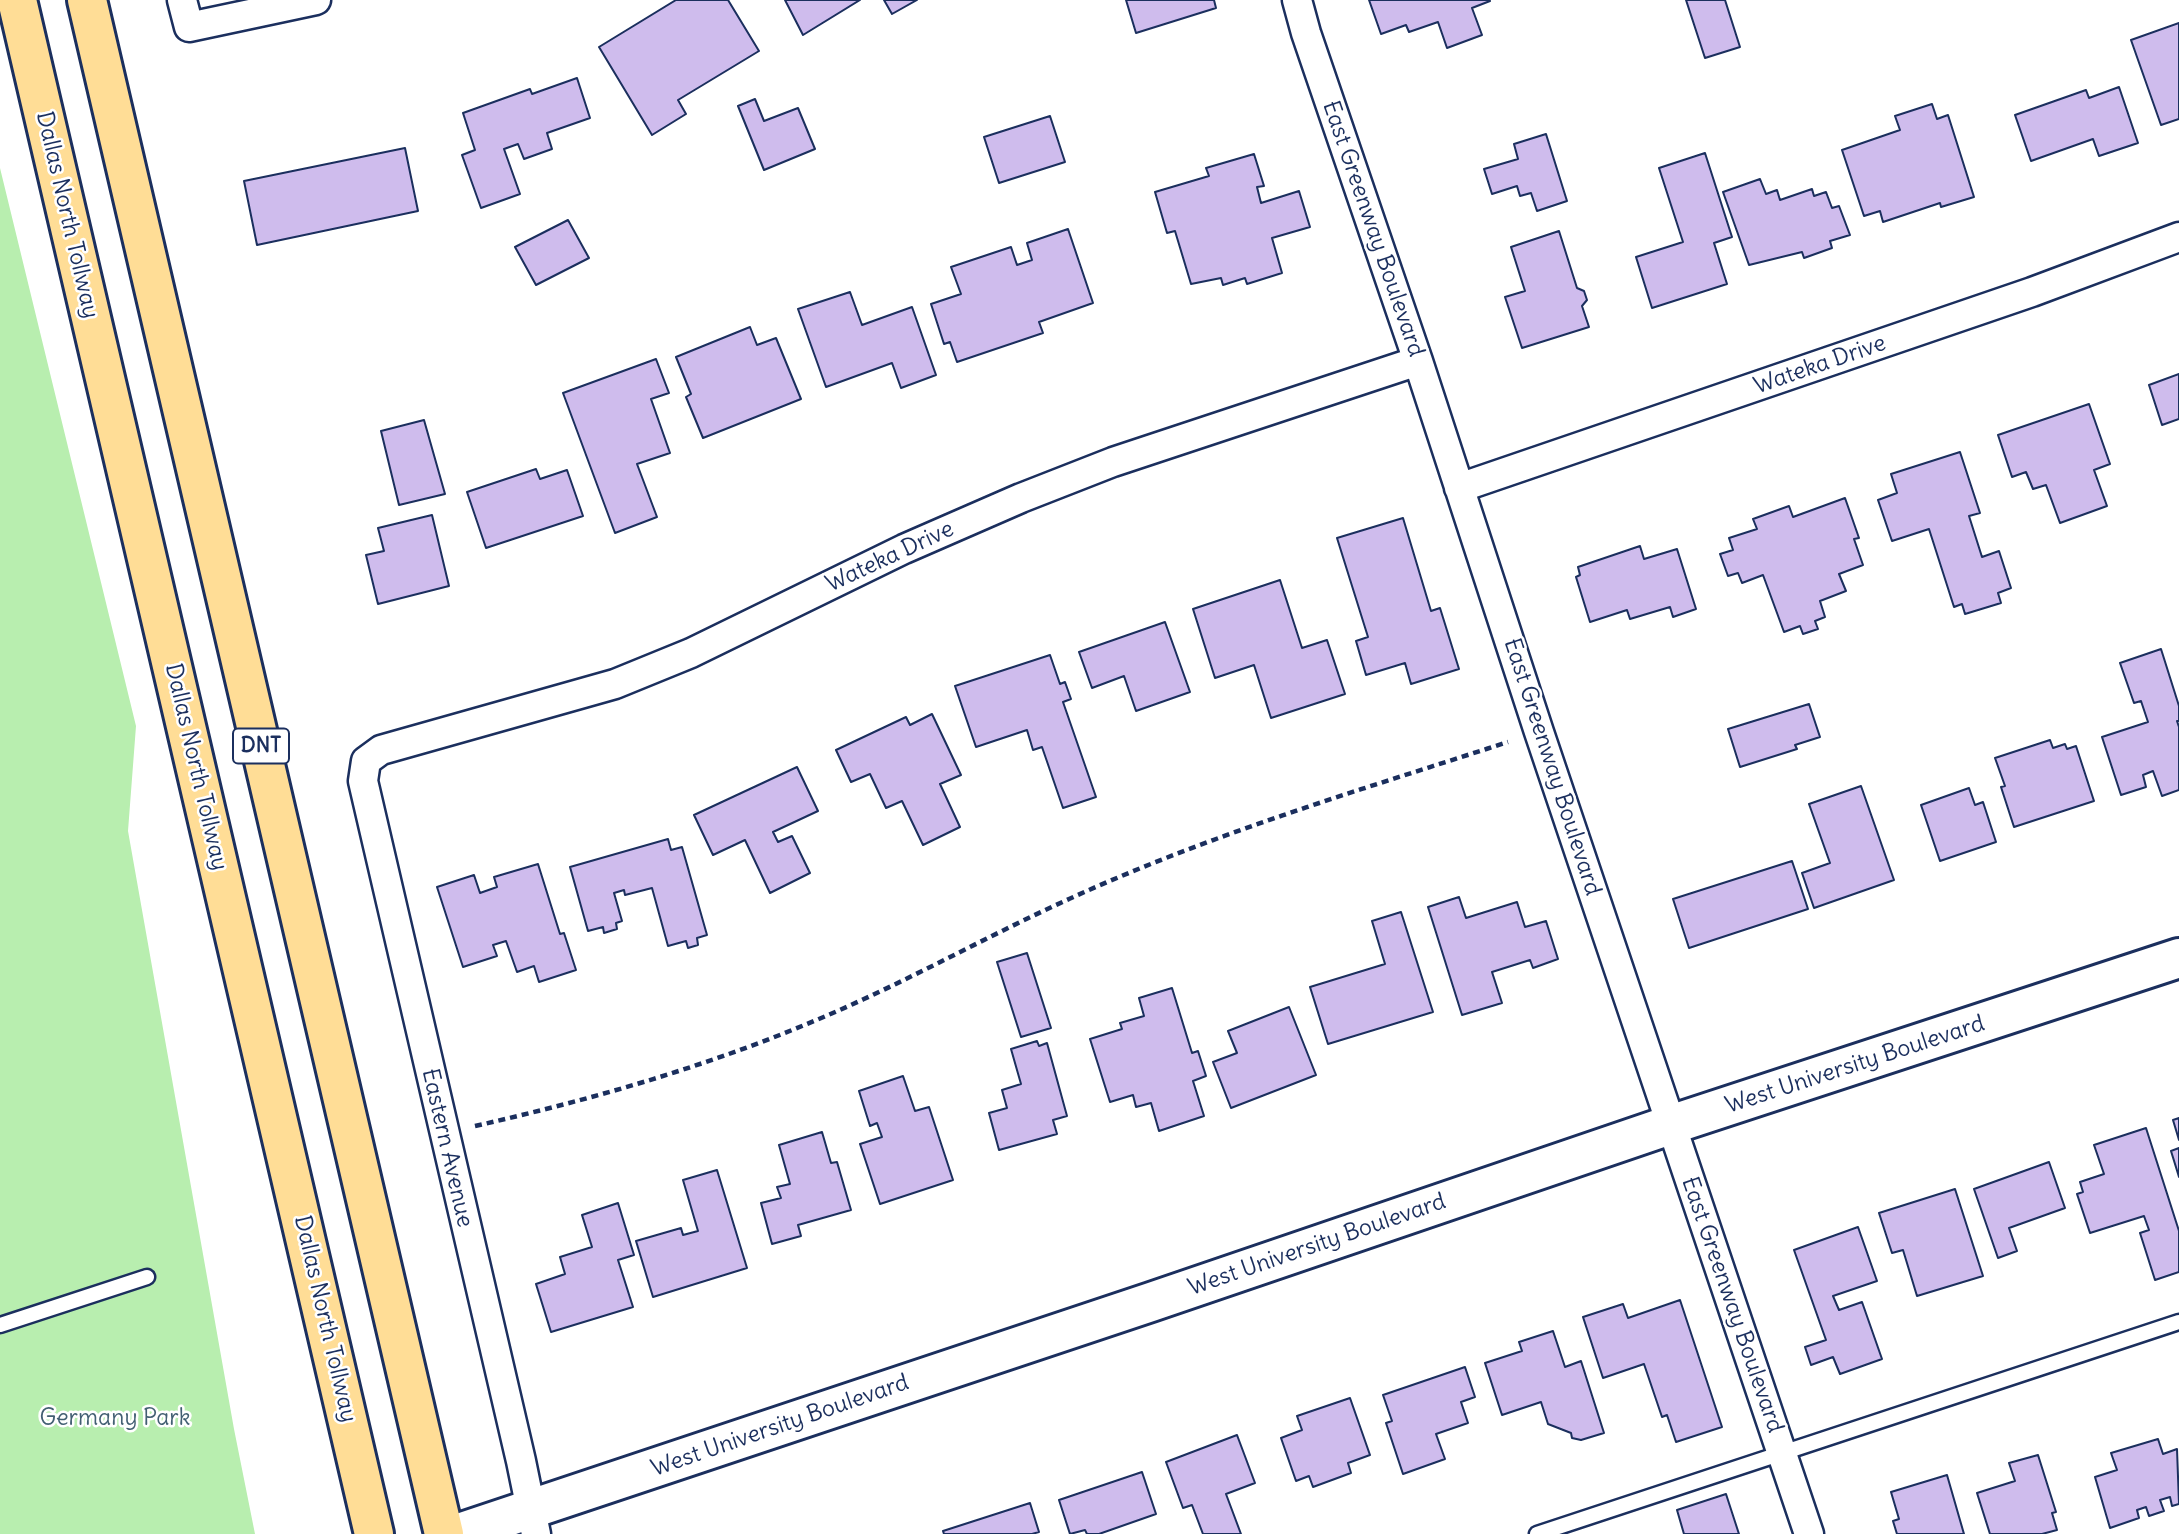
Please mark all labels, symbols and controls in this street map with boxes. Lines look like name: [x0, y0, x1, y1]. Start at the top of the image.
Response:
street label: East Greenway Boulevard: [1316, 97, 1430, 361]
street label: Dallas North Tollway: [30, 109, 104, 321]
street label: Wateka Drive: [1750, 330, 1890, 400]
street label: Wateka Drive: [822, 515, 958, 599]
street label: East Greenway Boulevard: [1497, 635, 1607, 899]
street label: Dallas North Tollway: [159, 661, 233, 873]
road number: DNT: [233, 728, 289, 764]
street label: West University Boulevard: [1722, 1010, 1988, 1120]
street label: Eastern Avenue: [415, 1066, 479, 1230]
street label: East Greenway Boulevard: [1675, 1173, 1789, 1437]
street label: West University Boulevard: [1185, 1188, 1449, 1302]
street label: Dallas North Tollway: [288, 1213, 362, 1425]
street label: West University Boulevard: [648, 1369, 912, 1483]
park label: Germany Park: [40, 1404, 190, 1432]

